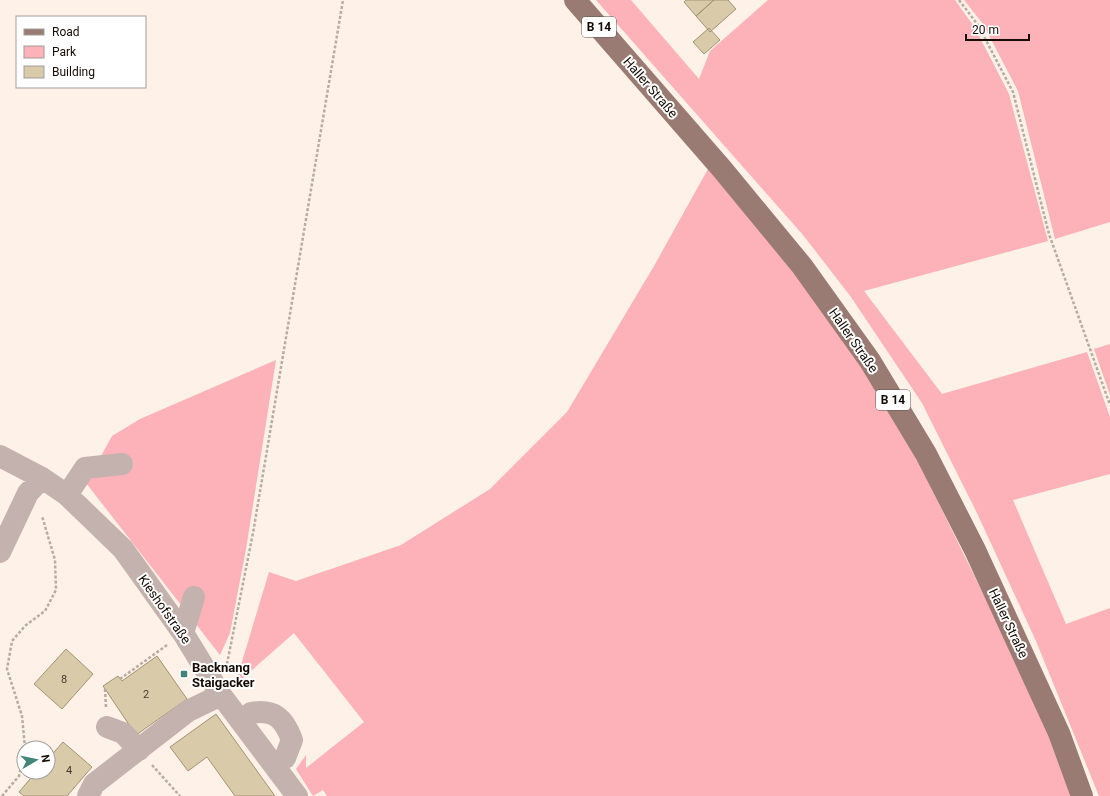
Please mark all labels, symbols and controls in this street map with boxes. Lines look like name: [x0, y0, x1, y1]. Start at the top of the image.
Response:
legend: [16, 16, 146, 88]
scale bar: [966, 16, 1029, 42]
road number: B 14: [582, 17, 616, 37]
text: 20 m: [972, 23, 999, 37]
text: Road: [52, 25, 80, 39]
text: Park: [52, 45, 77, 59]
street label: Haller Straße: [620, 54, 681, 121]
text: Building: [52, 65, 95, 79]
street label: Haller Straße: [826, 305, 881, 375]
road number: B 14: [876, 390, 910, 410]
street label: Kieshofstraße: [135, 572, 194, 647]
street label: Haller Straße: [986, 586, 1031, 660]
place label: Backnang Staigacker: [192, 660, 255, 690]
marker: Backnang Staigacker: [179, 669, 189, 679]
house number: 8: [61, 673, 67, 686]
house number: 2: [143, 688, 149, 701]
north arrow: [16, 740, 56, 780]
text: N: [38, 754, 52, 764]
house number: 4: [66, 764, 72, 777]

